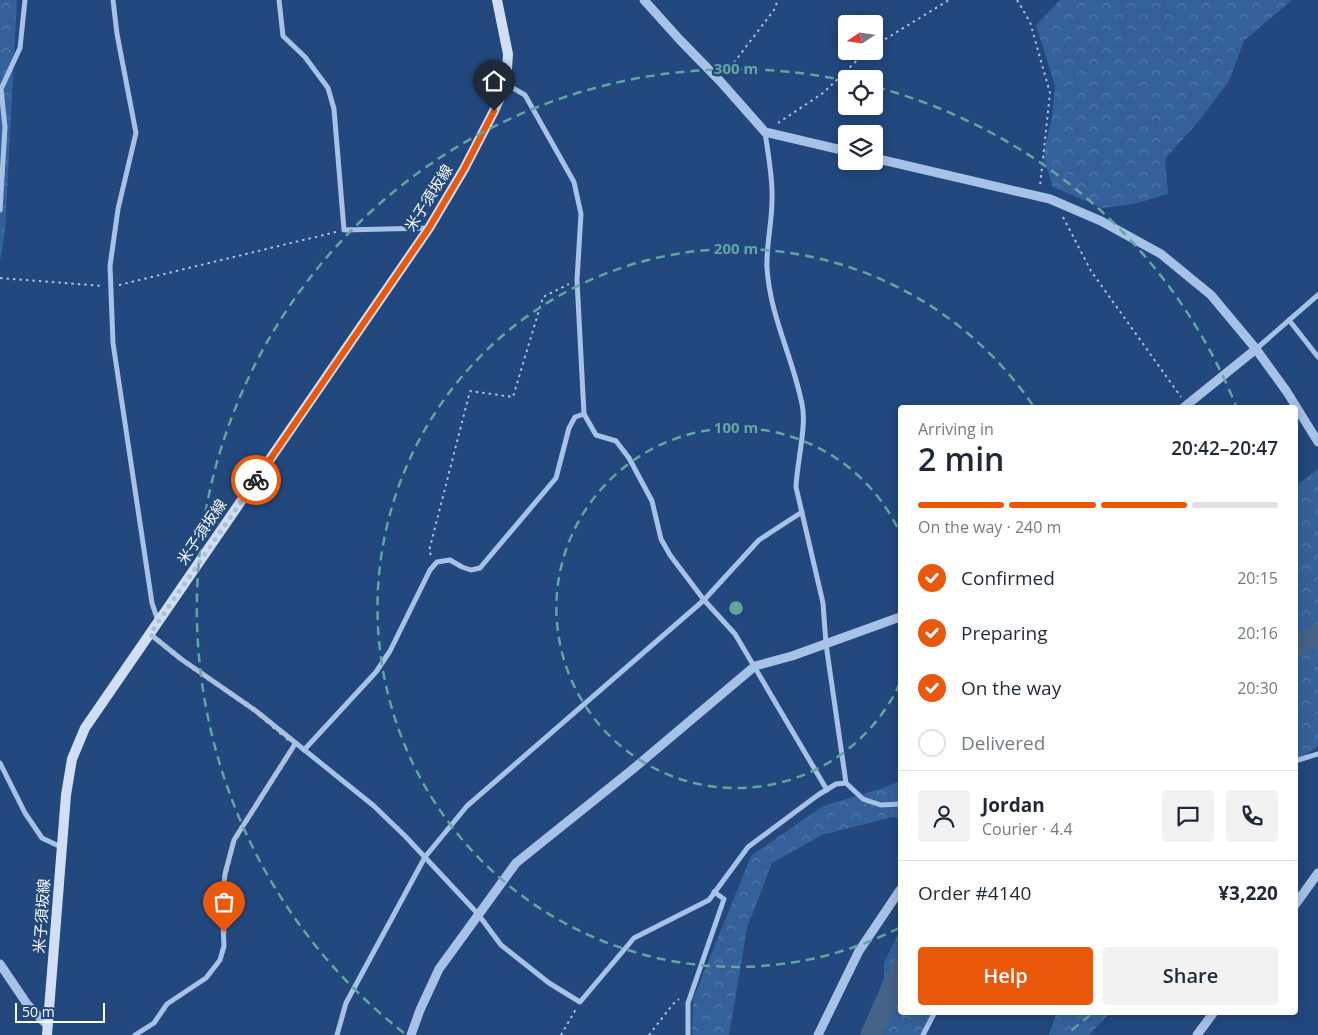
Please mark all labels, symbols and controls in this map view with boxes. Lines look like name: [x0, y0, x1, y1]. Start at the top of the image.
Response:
north arrow: [838, 15, 882, 60]
map controls: [838, 15, 883, 170]
text: 300 m: [714, 58, 758, 78]
pin: [473, 60, 515, 111]
icon: home: [480, 67, 508, 95]
button: locate: [838, 70, 883, 115]
button: layers: [838, 125, 883, 170]
street label: 米子須坂線: [400, 160, 457, 235]
text: 200 m: [714, 238, 758, 258]
text: 100 m: [714, 417, 758, 437]
text: Arriving in: [918, 418, 994, 440]
text: 20:42–20:47: [1171, 435, 1278, 461]
text: 2 min: [918, 437, 1004, 480]
courier: [231, 455, 281, 505]
icon: bike: [242, 466, 270, 494]
street label: 米子須坂線: [172, 495, 230, 568]
text: On the way · 240 m: [918, 516, 1061, 538]
icon: check: [918, 564, 946, 592]
text: Confirmed: [961, 565, 1055, 591]
text: 20:15: [1237, 567, 1278, 589]
centre of rings: [727, 599, 745, 617]
icon: check: [918, 619, 946, 647]
text: Preparing: [961, 620, 1048, 646]
text: 20:16: [1237, 622, 1278, 644]
icon: check: [918, 674, 946, 702]
text: On the way: [961, 675, 1061, 701]
text: 20:30: [1237, 677, 1278, 699]
text: Delivered: [961, 730, 1045, 756]
button: person: [918, 790, 970, 842]
button: chat: [1162, 790, 1214, 842]
button: phone: [1226, 790, 1278, 842]
text: Jordan: [982, 792, 1045, 818]
text: Courier · 4.4: [982, 818, 1073, 840]
street label: 米子須坂線: [28, 878, 54, 954]
text: Order #4140: [918, 880, 1031, 906]
text: ¥3,220: [1218, 880, 1278, 906]
pin: [203, 881, 245, 932]
icon: bag: [210, 888, 238, 916]
button: Help: [918, 947, 1093, 1005]
button: Share: [1103, 947, 1278, 1005]
scale bar: [15, 1000, 105, 1023]
text: 50 m: [22, 1002, 55, 1021]

